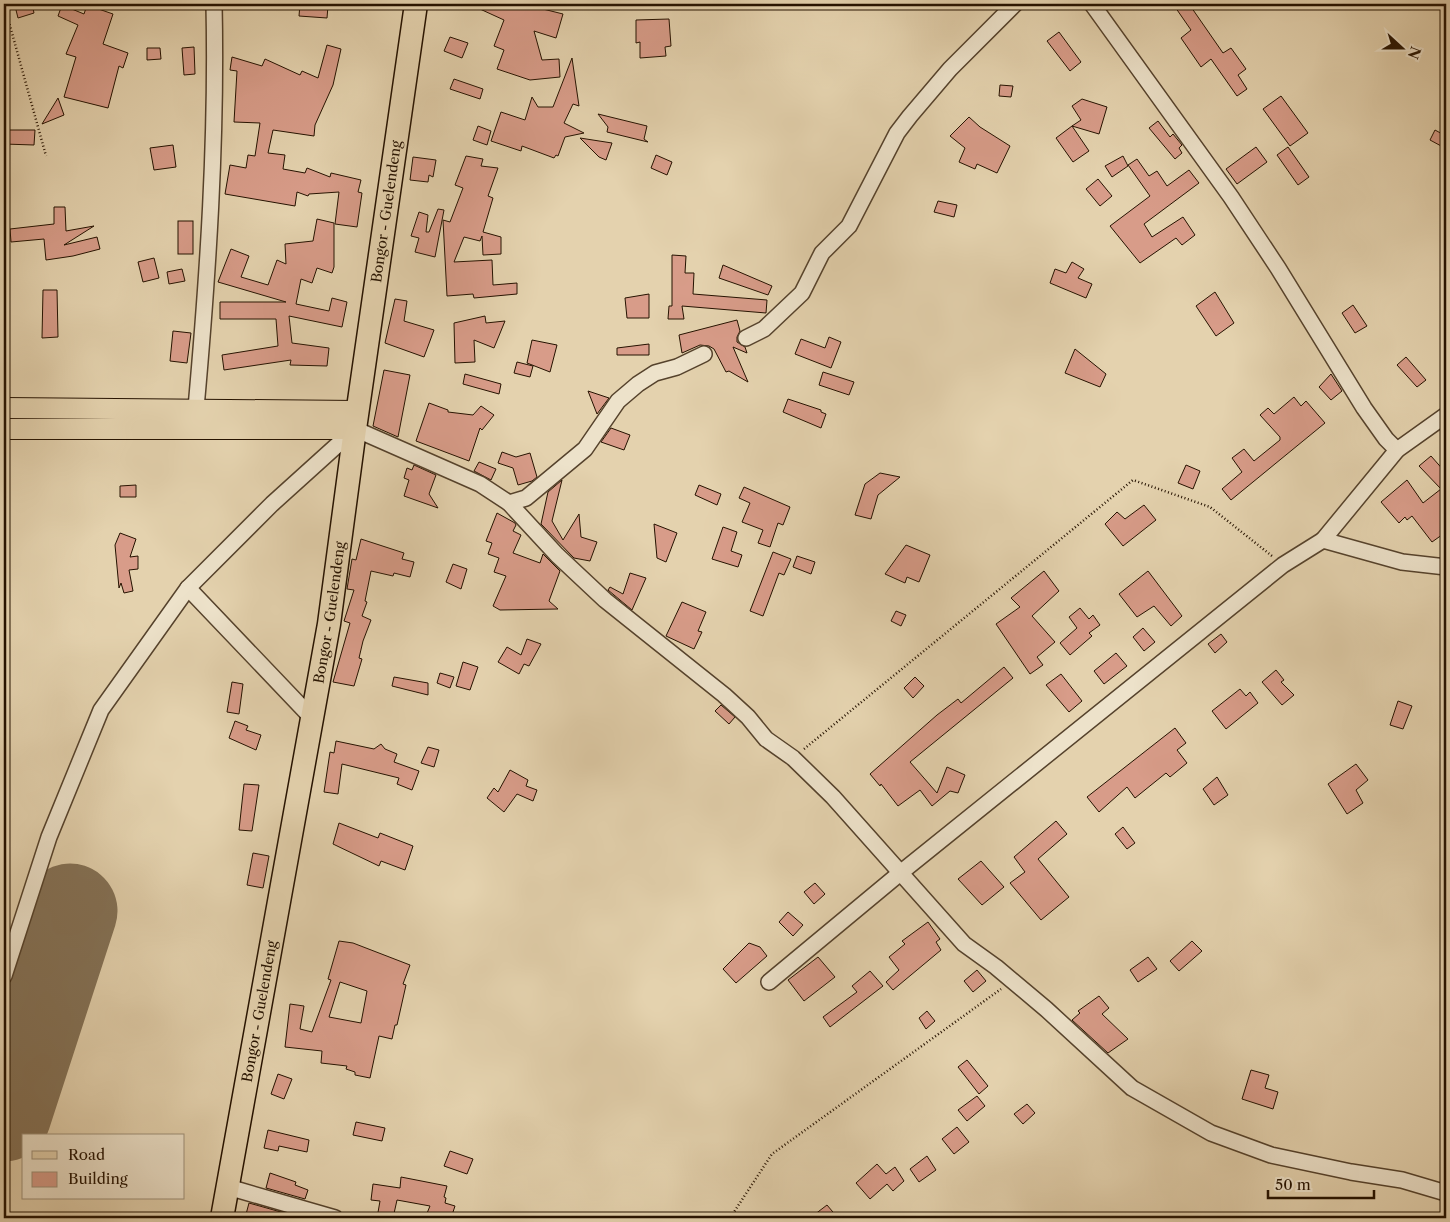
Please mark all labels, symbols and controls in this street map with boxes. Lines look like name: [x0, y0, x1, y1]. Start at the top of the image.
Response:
north arrow: [1378, 22, 1428, 72]
text: N: [1404, 44, 1425, 62]
street label: Bongor - Guelendeng: [367, 139, 405, 284]
street label: Bongor - Guelendeng: [309, 540, 349, 685]
street label: Bongor - Guelendeng: [238, 938, 281, 1084]
legend: [22, 1134, 185, 1200]
text: Road: [68, 1145, 105, 1164]
scale bar: [1268, 1167, 1374, 1199]
text: Building: [68, 1169, 128, 1188]
text: 50 m: [1275, 1175, 1311, 1194]

